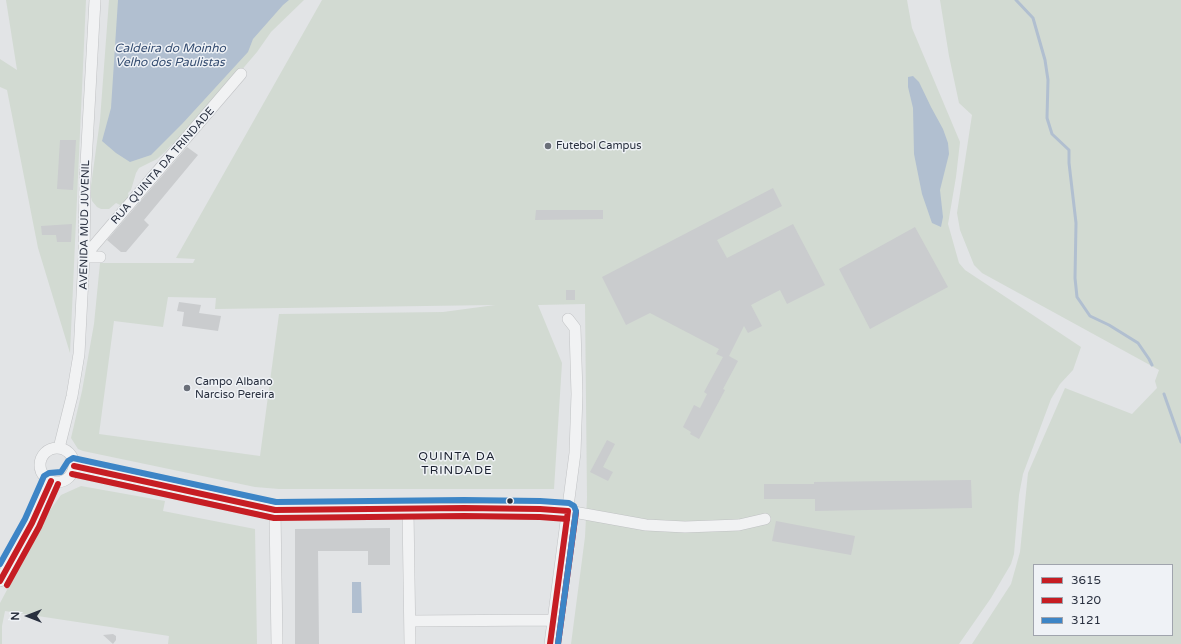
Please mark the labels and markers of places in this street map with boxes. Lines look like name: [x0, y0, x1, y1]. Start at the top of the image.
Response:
place label: Futebol Campus: [556, 139, 641, 153]
marker: Futebol Campus: [543, 141, 553, 151]
place label: Campo Albano Narciso Pereira: [195, 375, 274, 401]
marker: Campo Albano Narciso Pereira: [182, 383, 192, 393]
unlabelled marker: [505, 496, 515, 506]

